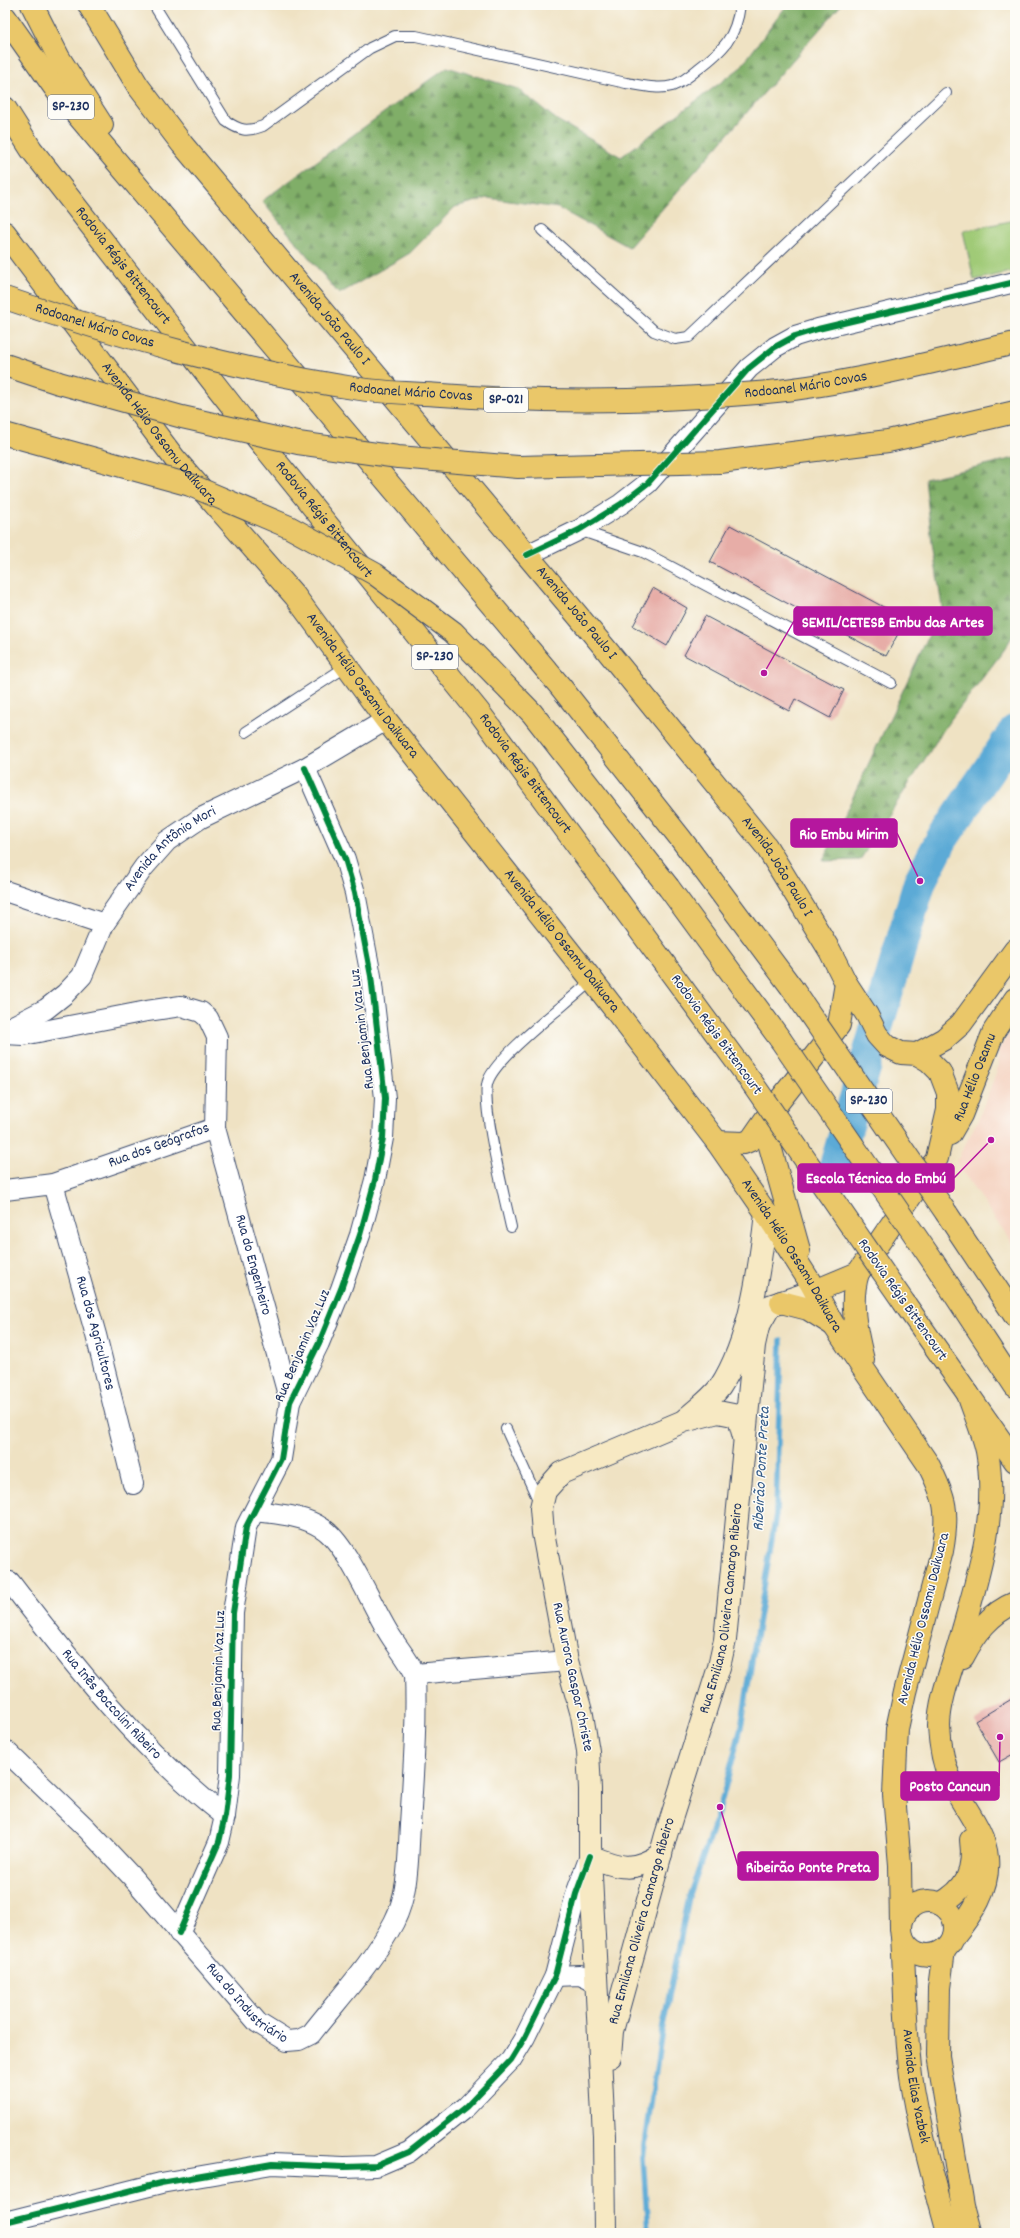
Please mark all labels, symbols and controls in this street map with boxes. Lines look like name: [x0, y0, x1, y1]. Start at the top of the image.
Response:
road number: SP-230: [48, 95, 94, 119]
street label: Rodovia Régis Bittencourt: [69, 202, 176, 330]
street label: Avenida João Paulo I: [283, 267, 375, 371]
street label: Rodoanel Mário Covas: [32, 298, 157, 355]
street label: Avenida Hélio Ossamu Daikuara: [95, 358, 223, 511]
street label: Rodoanel Mário Covas: [744, 366, 869, 405]
street label: Rodoanel Mário Covas: [348, 376, 473, 408]
road number: SP-021: [484, 388, 528, 412]
street label: Rodovia Régis Bittencourt: [269, 457, 378, 584]
street label: Avenida João Paulo I: [530, 561, 622, 665]
callout: SEMIL/CETESB Embu das Artes: [794, 607, 992, 635]
street label: Avenida Hélio Ossamu Daikuara: [300, 608, 424, 764]
text: SEMIL/CETESB Embu das Artes: [802, 612, 984, 635]
road number: SP-230: [412, 645, 458, 669]
street label: Rodovia Régis Bittencourt: [473, 709, 577, 839]
street label: Avenida Antônio Mori: [119, 801, 220, 896]
street label: Avenida João Paulo I: [735, 812, 818, 922]
callout: Rio Embu Mirim: [791, 819, 897, 847]
text: Rio Embu Mirim: [799, 824, 889, 847]
street label: Avenida Hélio Ossamu Daikuara: [498, 865, 625, 1019]
street label: Rua Benjamin Vaz Luz: [345, 967, 381, 1090]
street label: Rodovia Régis Bittencourt: [665, 970, 768, 1100]
street label: Rua Hélio Osamu: [948, 1030, 1003, 1126]
road number: SP-230: [846, 1089, 892, 1113]
street label: Rua dos Geógrafos: [105, 1118, 213, 1174]
callout: Escola Técnica do Embú: [798, 1164, 954, 1192]
text: Escola Técnica do Embú: [806, 1168, 946, 1191]
street label: Avenida Hélio Ossamu Daikuara: [735, 1175, 847, 1338]
street label: Rua do Engenheiro: [228, 1212, 277, 1318]
street label: Rodovia Régis Bittencourt: [851, 1234, 953, 1366]
street label: Rua dos Agricultores: [69, 1273, 120, 1393]
street label: Rua Benjamin Vaz Luz: [269, 1286, 337, 1406]
water label: Ribeirão Ponte Preta: [747, 1405, 777, 1532]
street label: Rua Emiliana Oliveira Camargo Ribeiro: [694, 1502, 749, 1717]
street label: Avenida Hélio Ossamu Daikuara: [892, 1530, 956, 1708]
street label: Rua Aurora Gaspar Christe: [545, 1600, 599, 1754]
street label: Rua Benjamin Vaz Luz: [206, 1610, 232, 1732]
street label: Rua Inês Boccolini Ribeiro: [55, 1644, 166, 1766]
callout: Posto Cancun: [901, 1772, 999, 1800]
text: Posto Cancun: [909, 1776, 991, 1799]
street label: Rua Emiliana Oliveira Camargo Ribeiro: [603, 1815, 682, 2027]
callout: Ribeirão Ponte Preta: [738, 1852, 878, 1880]
text: Ribeirão Ponte Preta: [746, 1857, 872, 1880]
street label: Rua do Industriário: [200, 1958, 292, 2050]
street label: Avenida Elias Yazbek: [896, 2028, 935, 2146]

